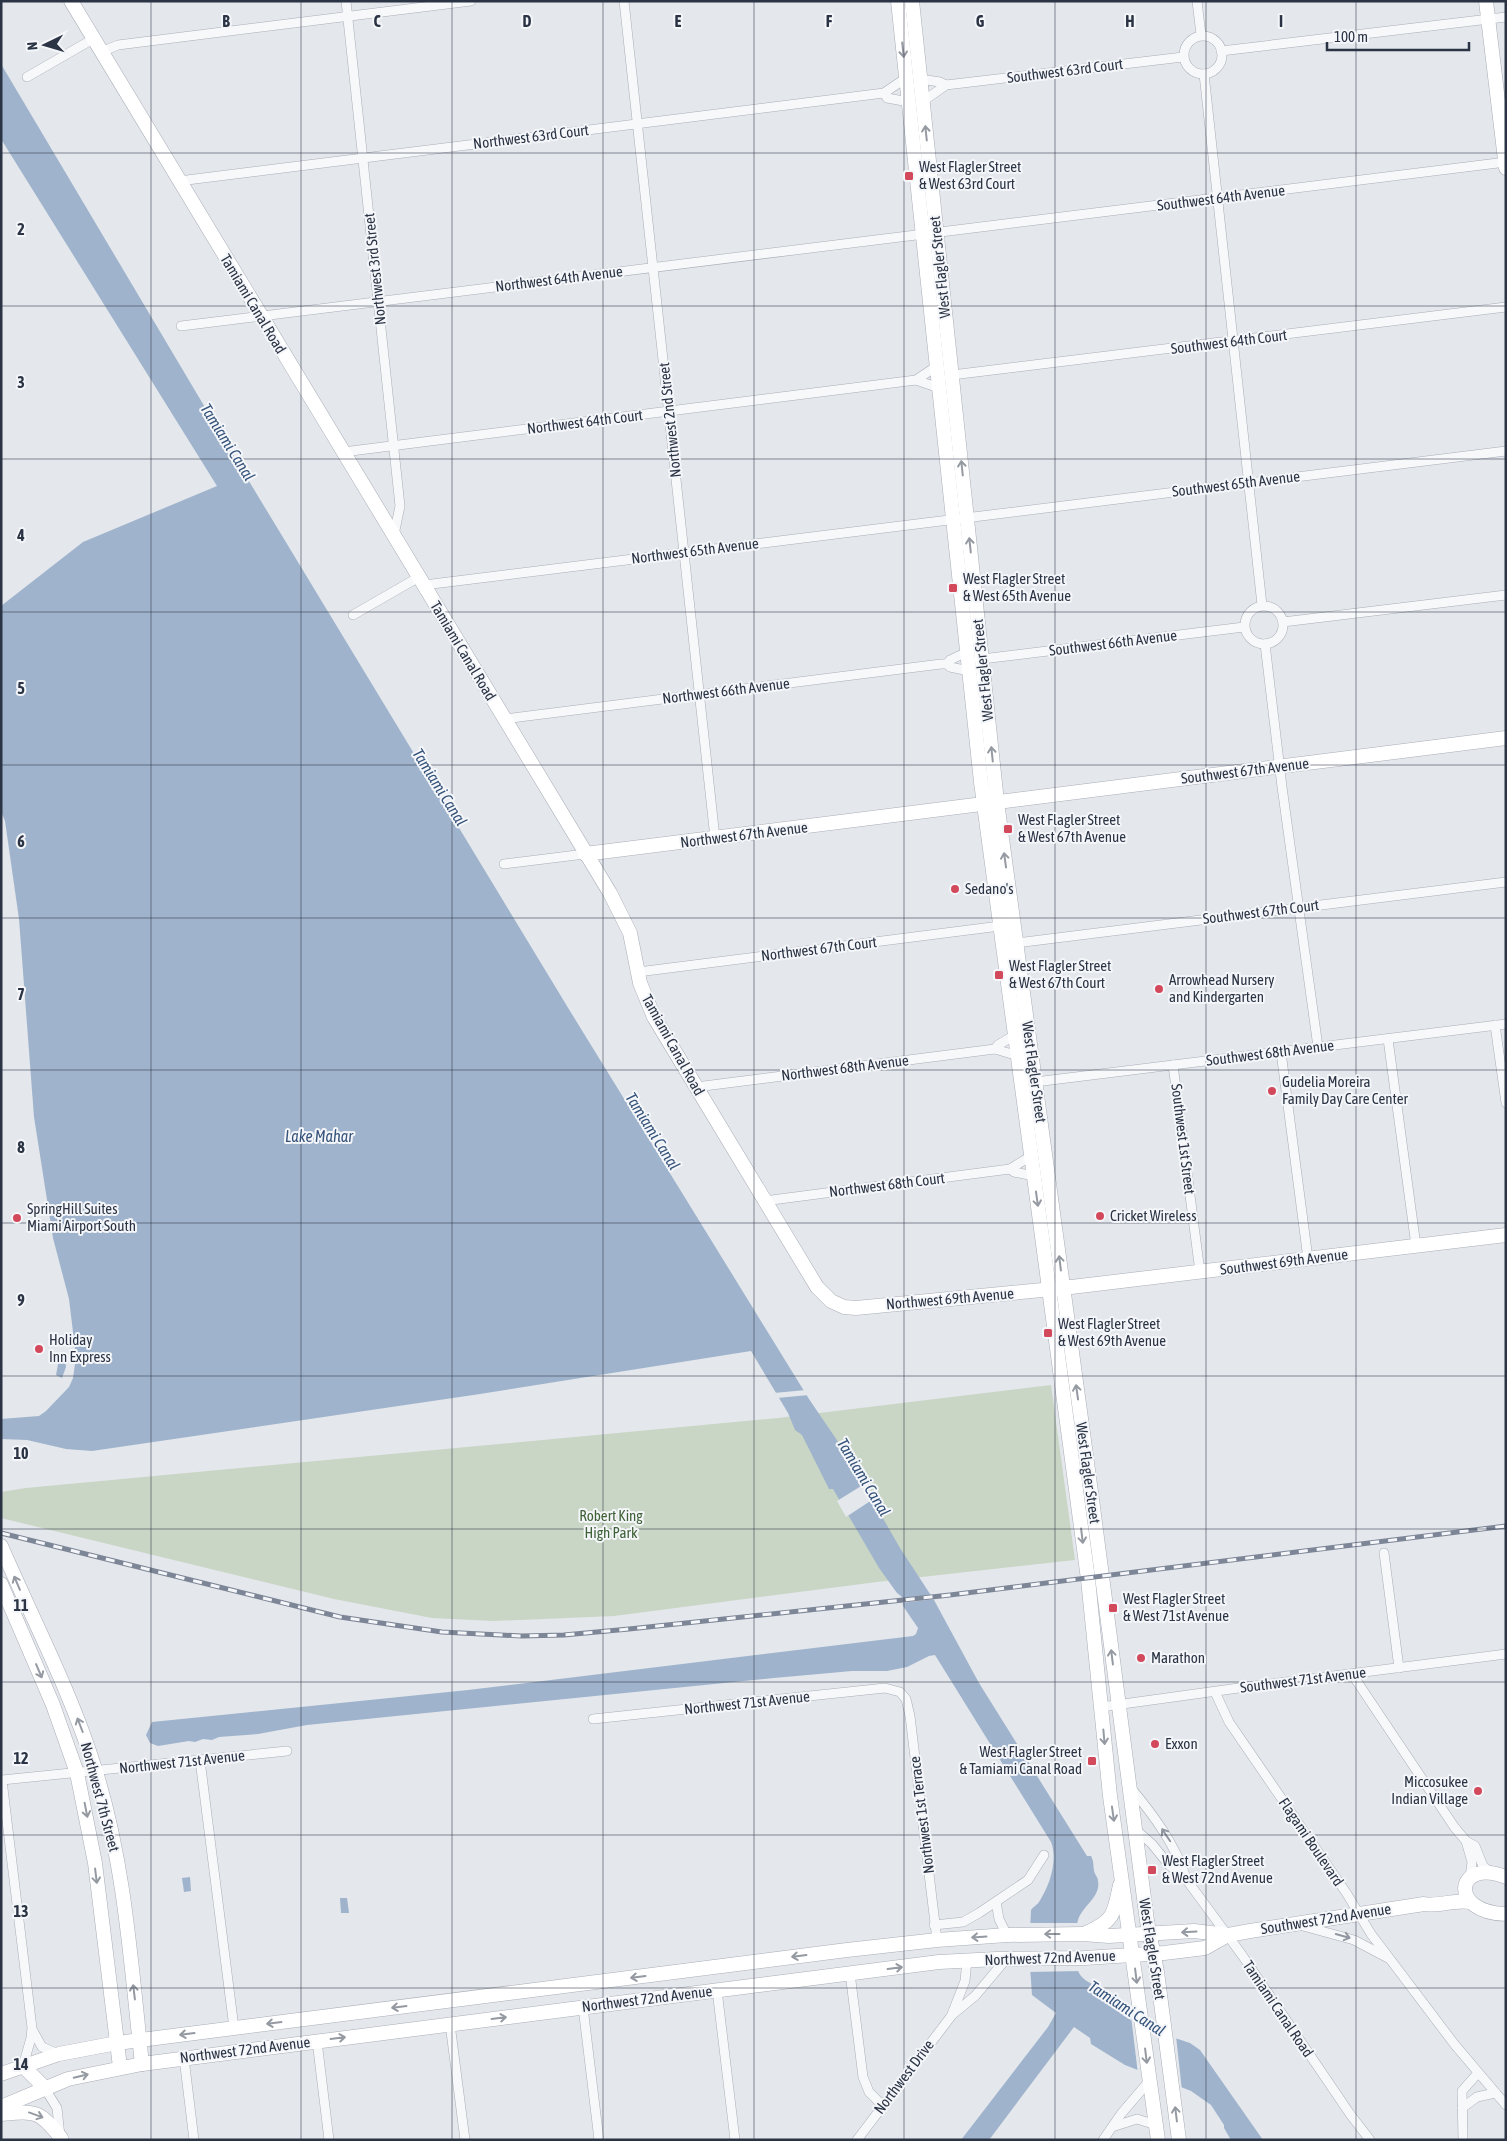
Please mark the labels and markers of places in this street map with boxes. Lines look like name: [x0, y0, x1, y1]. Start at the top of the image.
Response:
place label: West Flagler Street & West 63rd Court: [919, 158, 1021, 192]
marker: West Flagler Street & West 63rd Court: [903, 170, 915, 182]
place label: West Flagler Street & West 65th Avenue: [963, 570, 1071, 604]
marker: West Flagler Street & West 65th Avenue: [947, 582, 959, 594]
place label: West Flagler Street & West 67th Avenue: [1018, 811, 1126, 845]
marker: West Flagler Street & West 67th Avenue: [1002, 823, 1014, 835]
place label: Sedano's: [965, 880, 1014, 897]
marker: Sedano's: [949, 883, 961, 895]
place label: West Flagler Street & West 67th Court: [1009, 957, 1111, 991]
marker: West Flagler Street & West 67th Court: [993, 969, 1005, 981]
place label: Arrowhead Nursery and Kindergarten: [1169, 971, 1275, 1005]
marker: Arrowhead Nursery and Kindergarten: [1153, 983, 1165, 995]
place label: Gudelia Moreira Family Day Care Center: [1282, 1073, 1408, 1107]
marker: Gudelia Moreira Family Day Care Center: [1266, 1085, 1278, 1097]
place label: SpringHill Suites Miami Airport South: [27, 1200, 136, 1234]
place label: Cricket Wireless: [1110, 1207, 1196, 1224]
marker: Cricket Wireless: [1094, 1210, 1106, 1222]
marker: SpringHill Suites Miami Airport South: [11, 1212, 23, 1224]
place label: West Flagler Street & West 69th Avenue: [1058, 1315, 1166, 1349]
marker: West Flagler Street & West 69th Avenue: [1042, 1327, 1054, 1339]
place label: Holiday Inn Express: [49, 1331, 111, 1365]
marker: Holiday Inn Express: [33, 1343, 45, 1355]
place label: West Flagler Street & West 71st Avenue: [1123, 1590, 1229, 1624]
marker: West Flagler Street & West 71st Avenue: [1107, 1602, 1119, 1614]
place label: Marathon: [1151, 1649, 1205, 1666]
marker: Marathon: [1135, 1652, 1147, 1664]
place label: Exxon: [1165, 1735, 1198, 1752]
marker: Exxon: [1149, 1738, 1161, 1750]
place label: West Flagler Street & Tamiami Canal Road: [959, 1743, 1082, 1777]
marker: West Flagler Street & Tamiami Canal Road: [1086, 1755, 1098, 1767]
place label: Miccosukee Indian Village: [1391, 1773, 1468, 1807]
marker: Miccosukee Indian Village: [1472, 1785, 1484, 1797]
place label: West Flagler Street & West 72nd Avenue: [1162, 1852, 1273, 1886]
marker: West Flagler Street & West 72nd Avenue: [1146, 1864, 1158, 1876]

